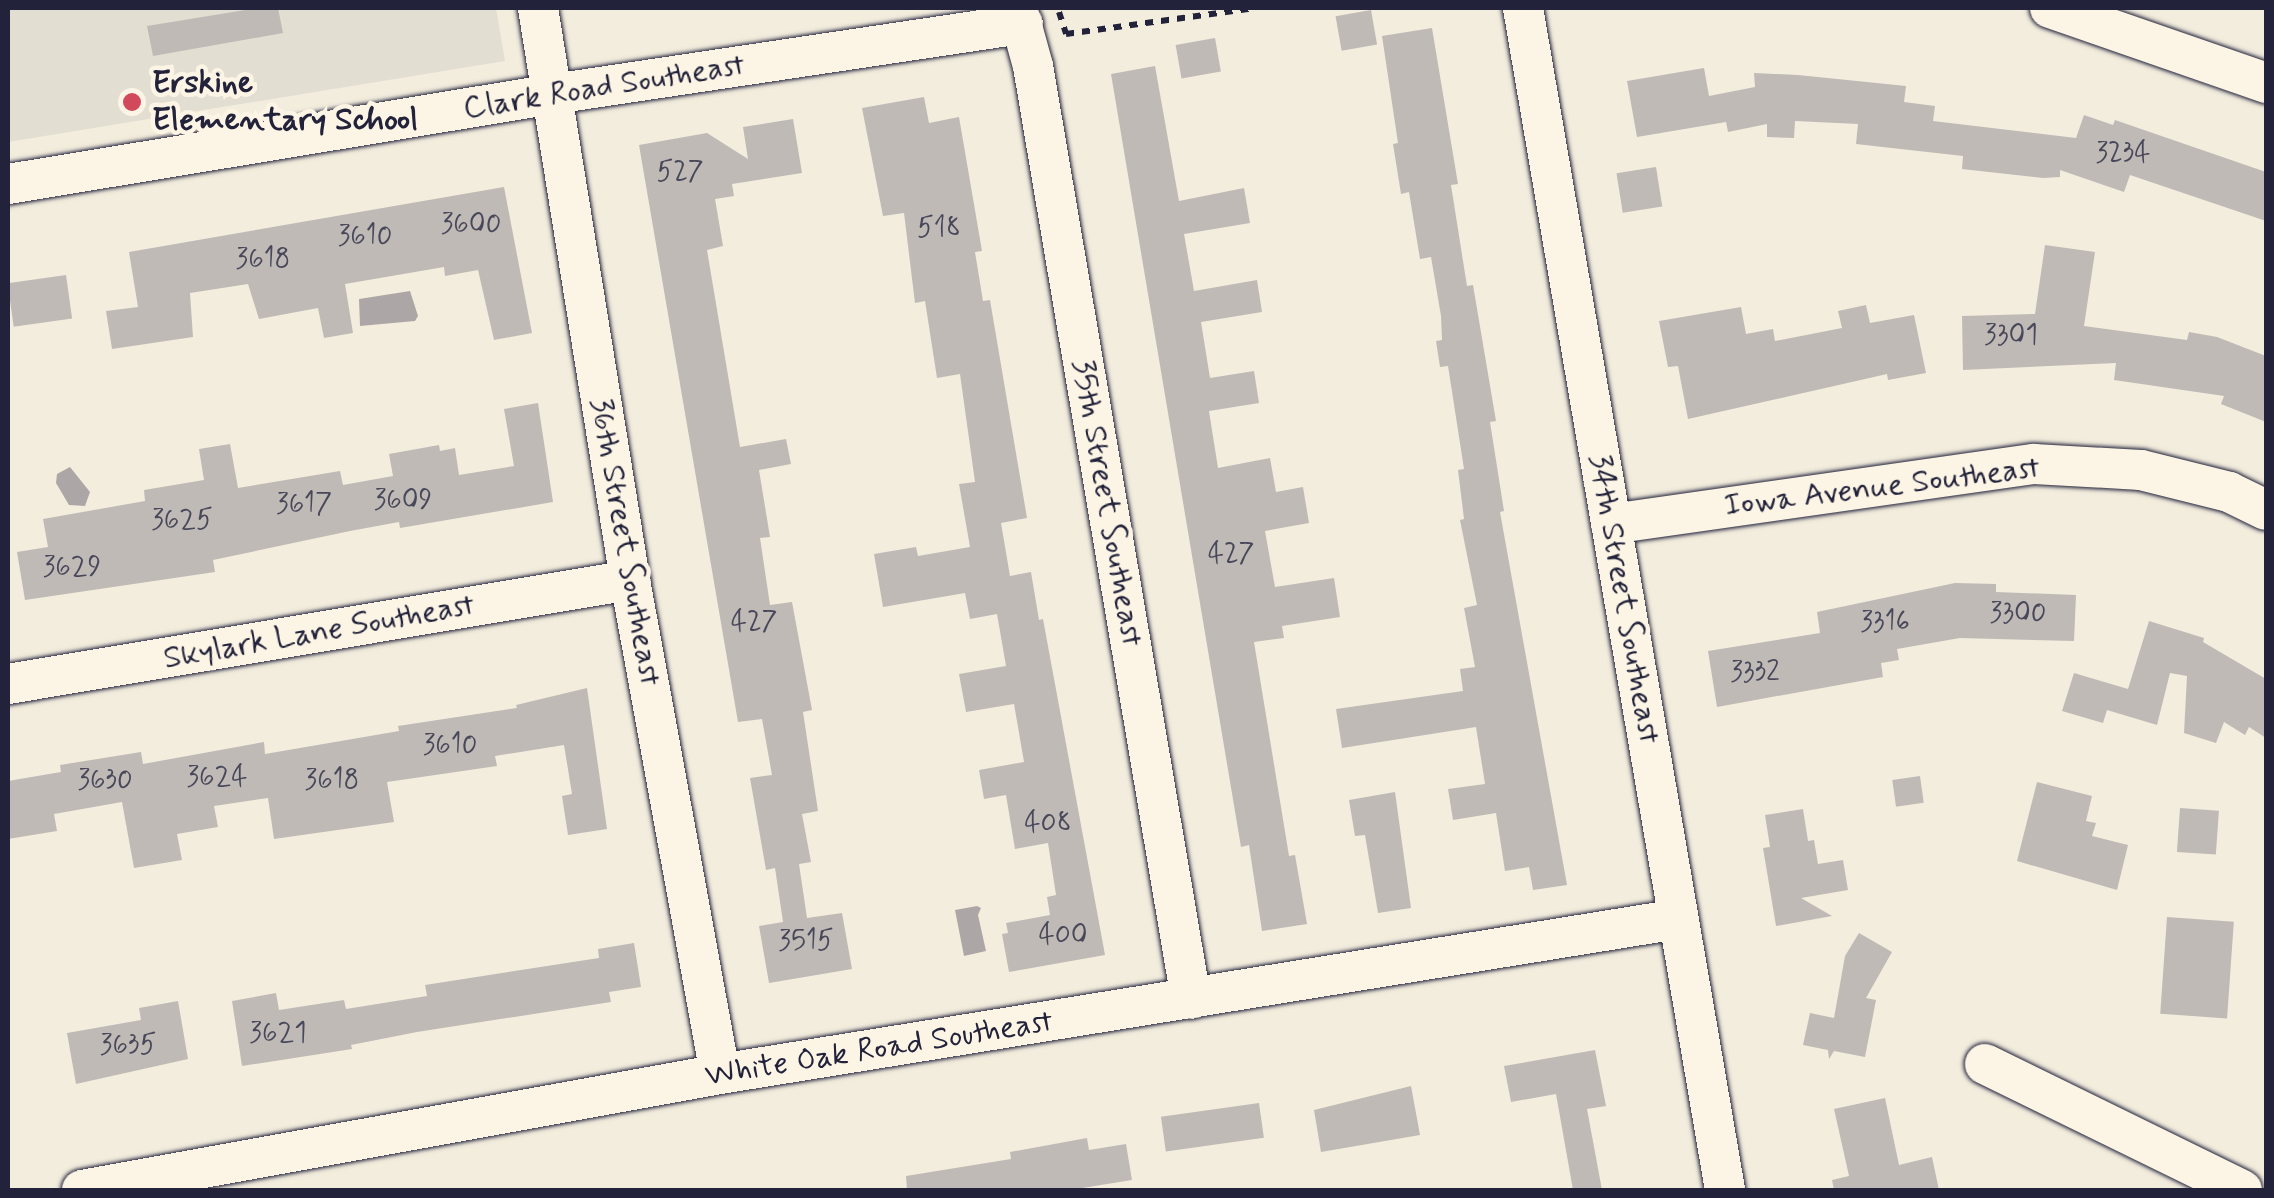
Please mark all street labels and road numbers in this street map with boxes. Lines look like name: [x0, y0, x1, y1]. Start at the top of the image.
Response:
street label: Clark Road Southeast: [462, 46, 746, 128]
street label: 35th Street Southeast: [1063, 357, 1151, 649]
street label: 36th Street Southeast: [581, 395, 669, 689]
street label: Iowa Avenue Southeast: [1725, 449, 2039, 525]
street label: 34th Street Southeast: [1580, 452, 1668, 746]
street label: Skylark Lane Southeast: [162, 586, 476, 678]
street label: White Oak Road Southeast: [703, 1003, 1055, 1095]

